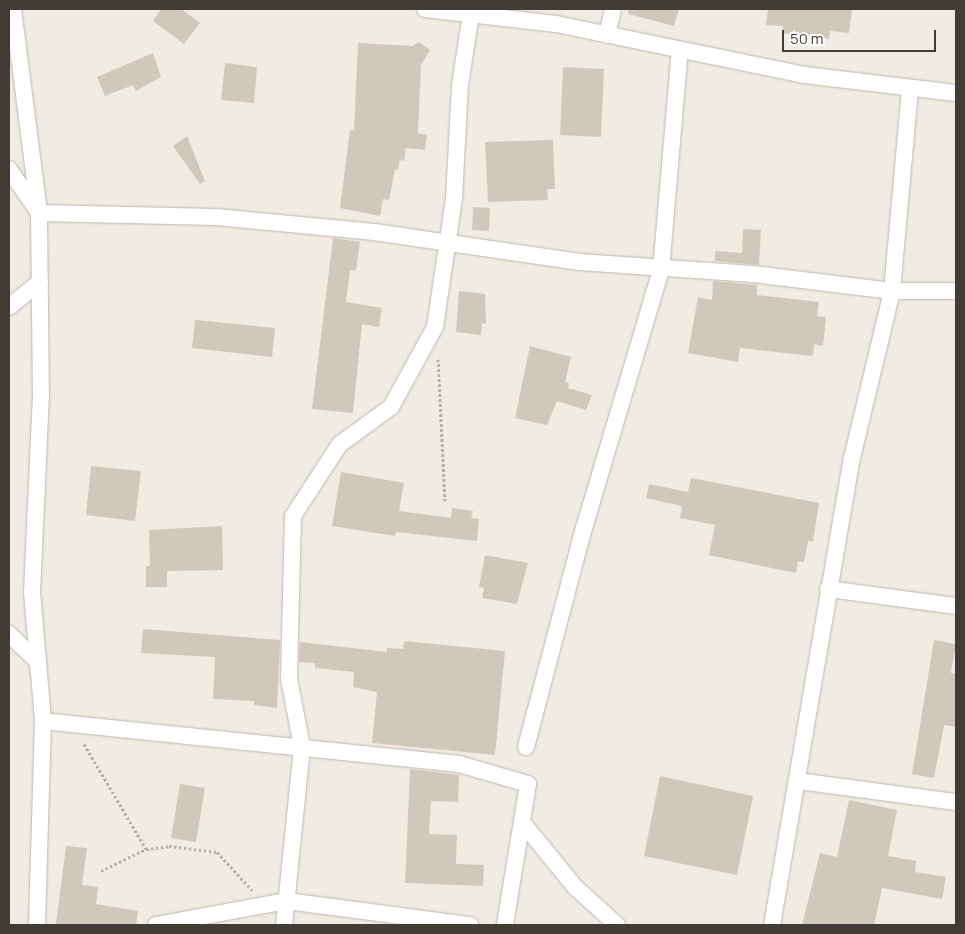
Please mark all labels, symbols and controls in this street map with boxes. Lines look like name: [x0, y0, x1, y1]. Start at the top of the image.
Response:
scale bar: [785, 20, 939, 52]
text: 50 m: [790, 28, 824, 49]

